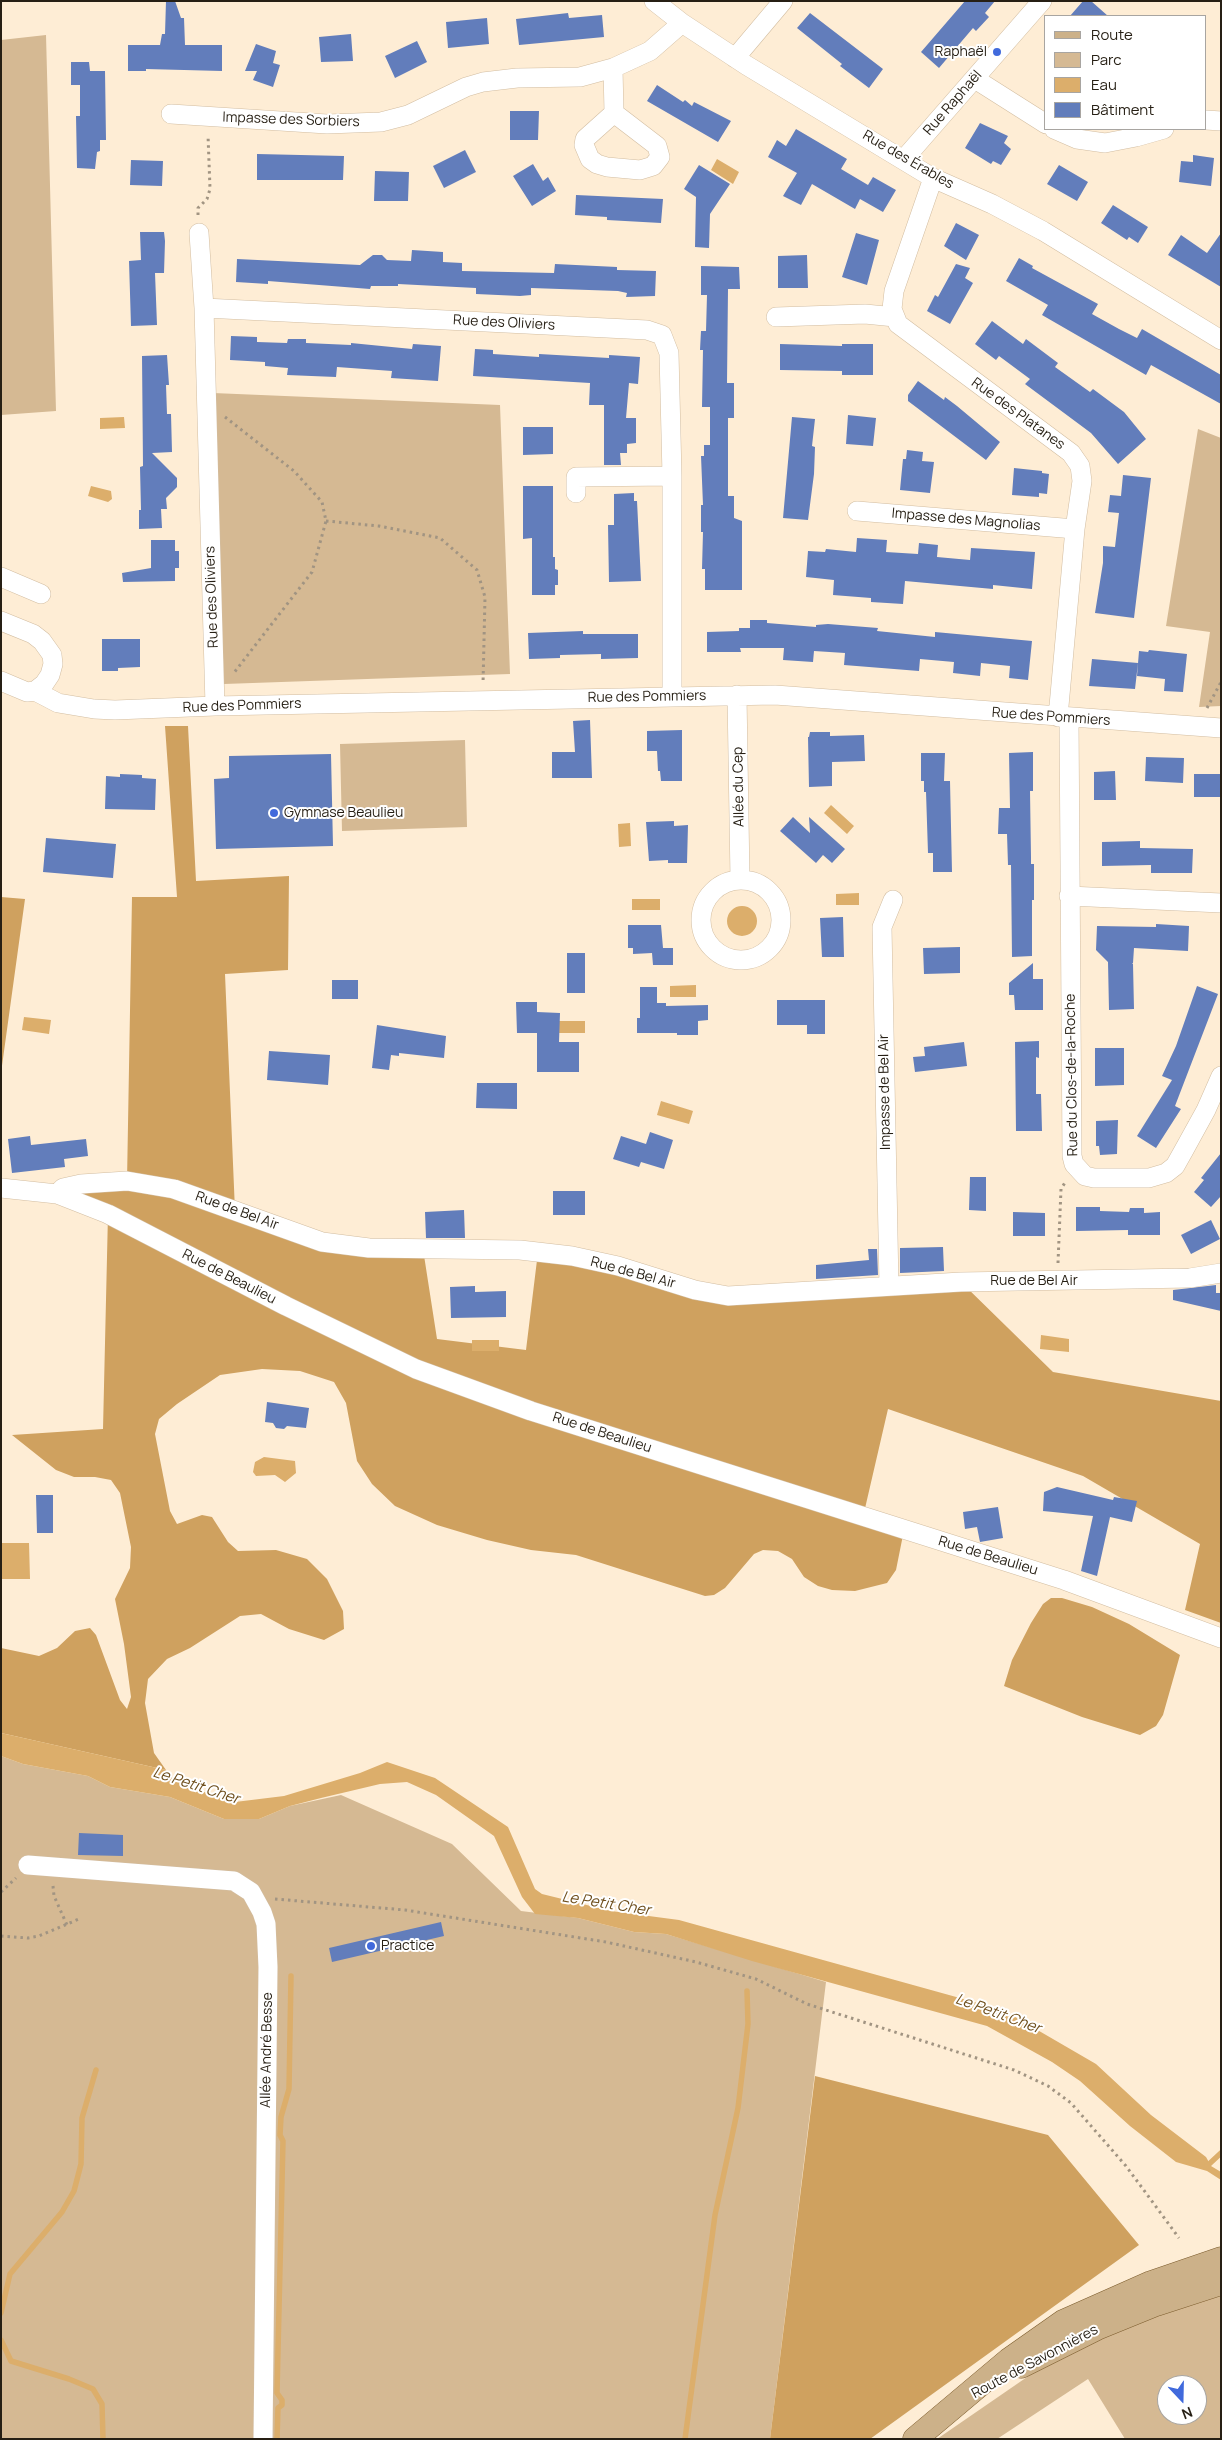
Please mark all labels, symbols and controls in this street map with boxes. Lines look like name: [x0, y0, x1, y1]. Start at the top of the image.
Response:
legend: [1044, 15, 1207, 130]
text: Route: [1091, 24, 1133, 45]
place label: Raphaël: [935, 44, 987, 60]
marker: Raphaël: [991, 46, 1003, 58]
text: Parc: [1091, 49, 1122, 70]
street label: Rue Raphaël: [920, 67, 986, 139]
text: Eau: [1091, 74, 1117, 95]
text: Bâtiment: [1091, 99, 1154, 120]
street label: Impasse des Sorbiers: [222, 109, 360, 131]
street label: Rue des Érables: [859, 127, 957, 193]
street label: Rue des Oliviers: [453, 312, 555, 334]
street label: Rue des Platanes: [968, 374, 1068, 454]
street label: Impasse des Magnolias: [891, 505, 1041, 535]
street label: Rue des Oliviers: [202, 546, 222, 648]
street label: Rue des Pommiers: [587, 688, 707, 706]
street label: Rue des Pommiers: [182, 696, 302, 716]
street label: Rue des Pommiers: [991, 704, 1111, 730]
street label: Allée du Cep: [730, 747, 748, 827]
place label: Gymnase Beaulieu: [284, 805, 403, 821]
marker: Gymnase Beaulieu: [268, 807, 280, 819]
street label: Rue du Clos-de-la-Roche: [1062, 993, 1082, 1157]
street label: Impasse de Bel Air: [876, 1034, 894, 1150]
street label: Rue de Bel Air: [193, 1188, 281, 1234]
street label: Rue de Beaulieu: [179, 1246, 279, 1308]
street label: Rue de Bel Air: [589, 1254, 677, 1292]
street label: Rue de Bel Air: [990, 1273, 1078, 1289]
street label: Rue de Beaulieu: [550, 1409, 654, 1457]
street label: Rue de Beaulieu: [936, 1533, 1040, 1579]
water label: Le Petit Cher: [151, 1764, 241, 1808]
water label: Le Petit Cher: [560, 1888, 652, 1920]
place label: Practice: [381, 1938, 434, 1954]
marker: Practice: [365, 1940, 377, 1952]
water label: Le Petit Cher: [953, 1990, 1043, 2038]
street label: Allée André Besse: [258, 1992, 276, 2108]
street label: Route de Savonnières: [969, 2322, 1101, 2402]
north arrow: [1157, 2375, 1207, 2425]
text: N: [1179, 2403, 1195, 2424]

